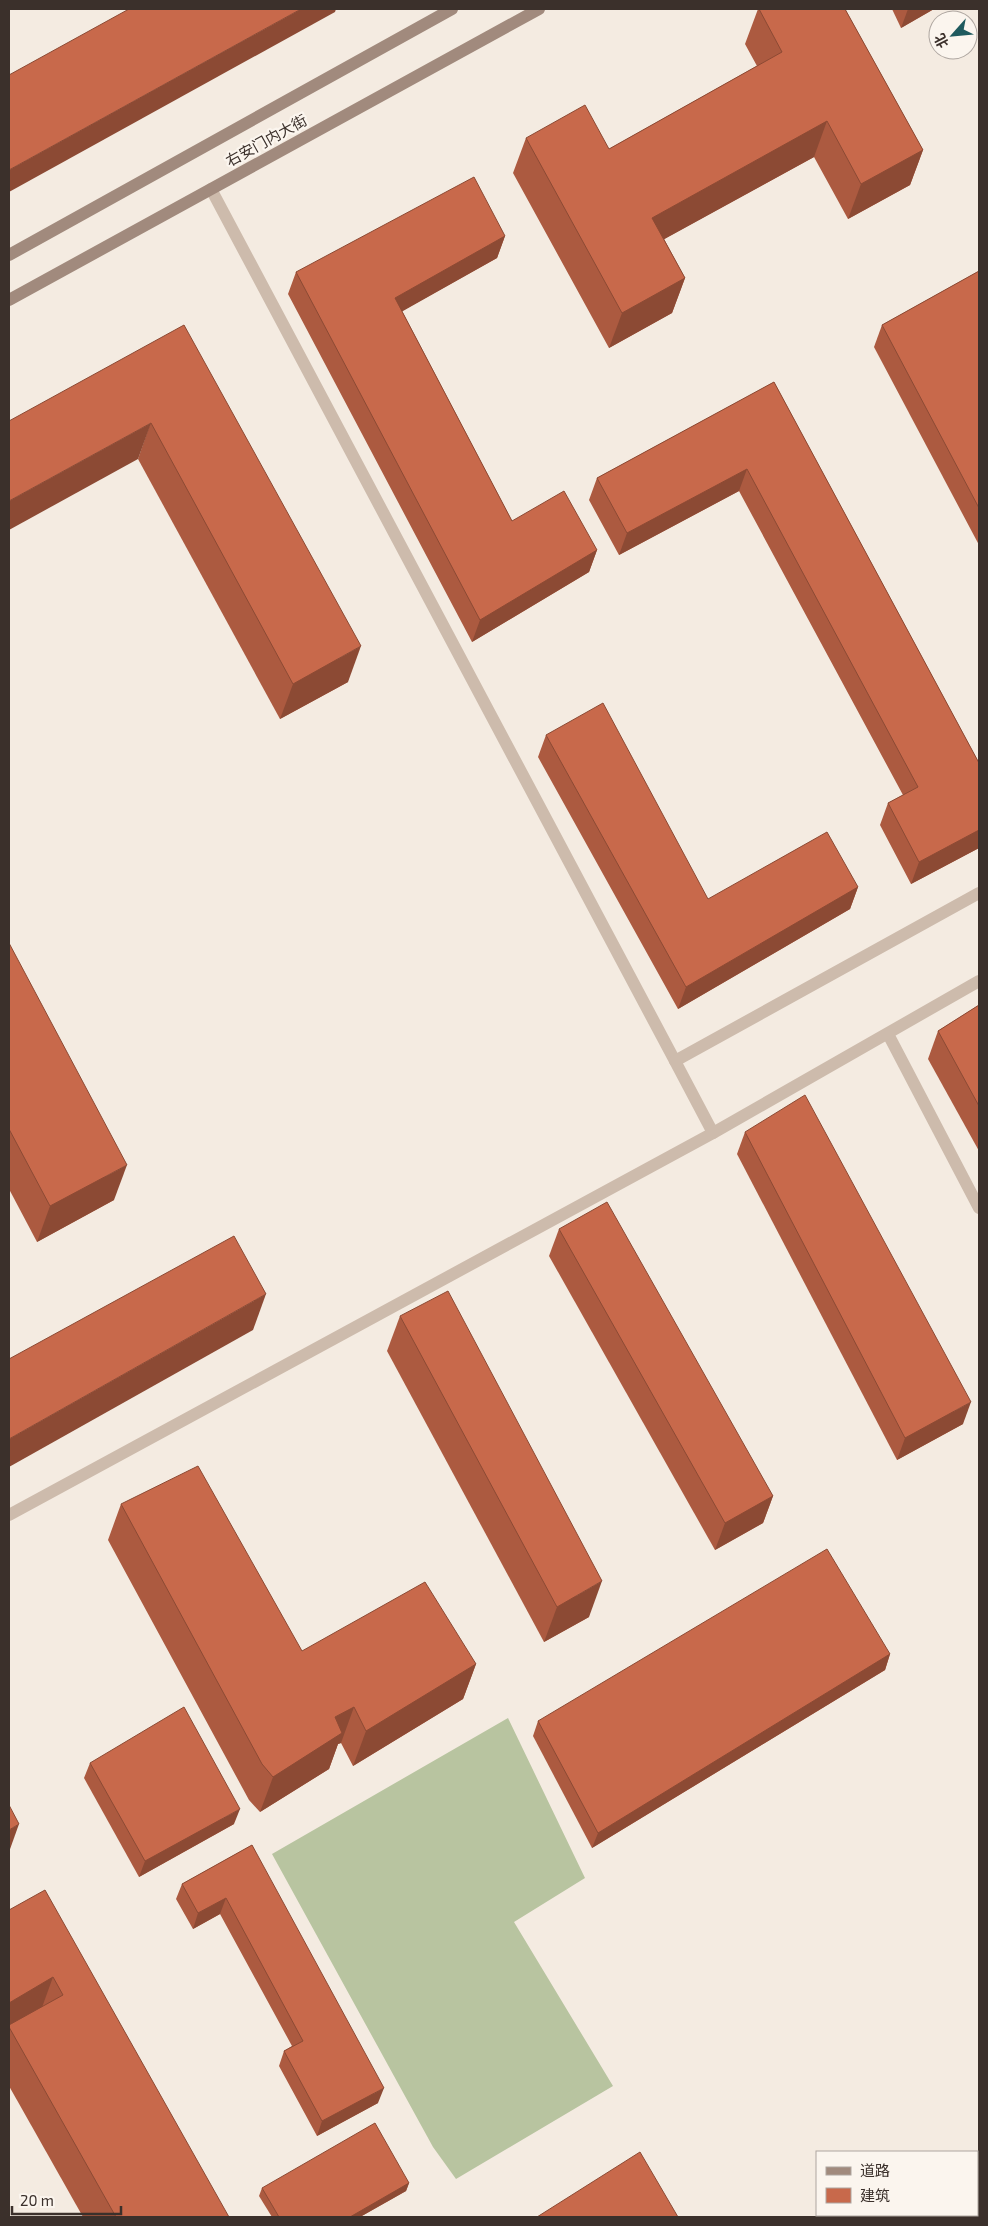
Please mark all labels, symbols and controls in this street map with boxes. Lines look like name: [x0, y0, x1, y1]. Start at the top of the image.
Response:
north arrow: [928, 10, 978, 60]
text: 北: [930, 31, 952, 51]
street label: 右安门内大街: [222, 110, 310, 170]
legend: [816, 2151, 978, 2216]
text: 道路: [860, 2161, 890, 2179]
scale bar: [12, 2184, 121, 2216]
text: 建筑: [860, 2186, 890, 2204]
text: 20 m: [20, 2191, 54, 2209]

